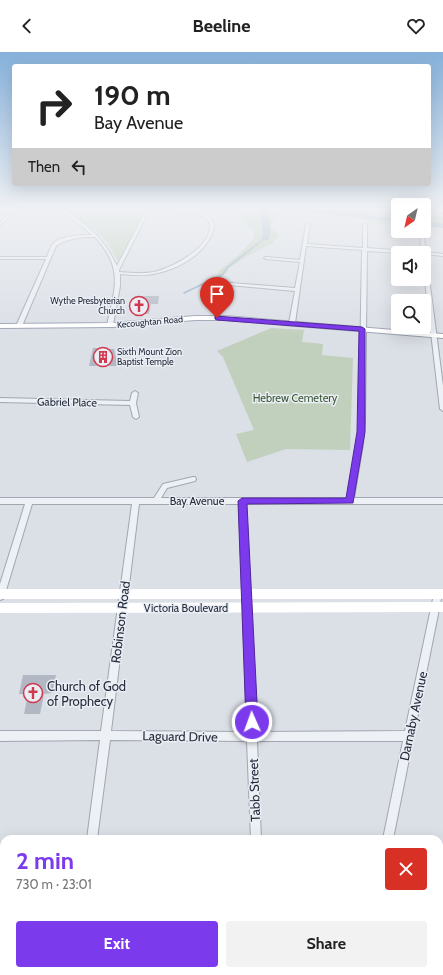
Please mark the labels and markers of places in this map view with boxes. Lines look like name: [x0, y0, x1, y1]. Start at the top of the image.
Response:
pin: [200, 277, 234, 318]
place label: Wythe Presbyterian Church: [50, 295, 125, 316]
church icon: Wythe Presbyterian Church: [128, 295, 150, 317]
building icon: Sixth Mount Zion Baptist Temple: [92, 346, 114, 368]
place label: Sixth Mount Zion Baptist Temple: [117, 346, 182, 367]
place label: Church of God of Prophecy: [47, 678, 126, 709]
church icon: Church of God of Prophecy: [22, 682, 44, 704]

